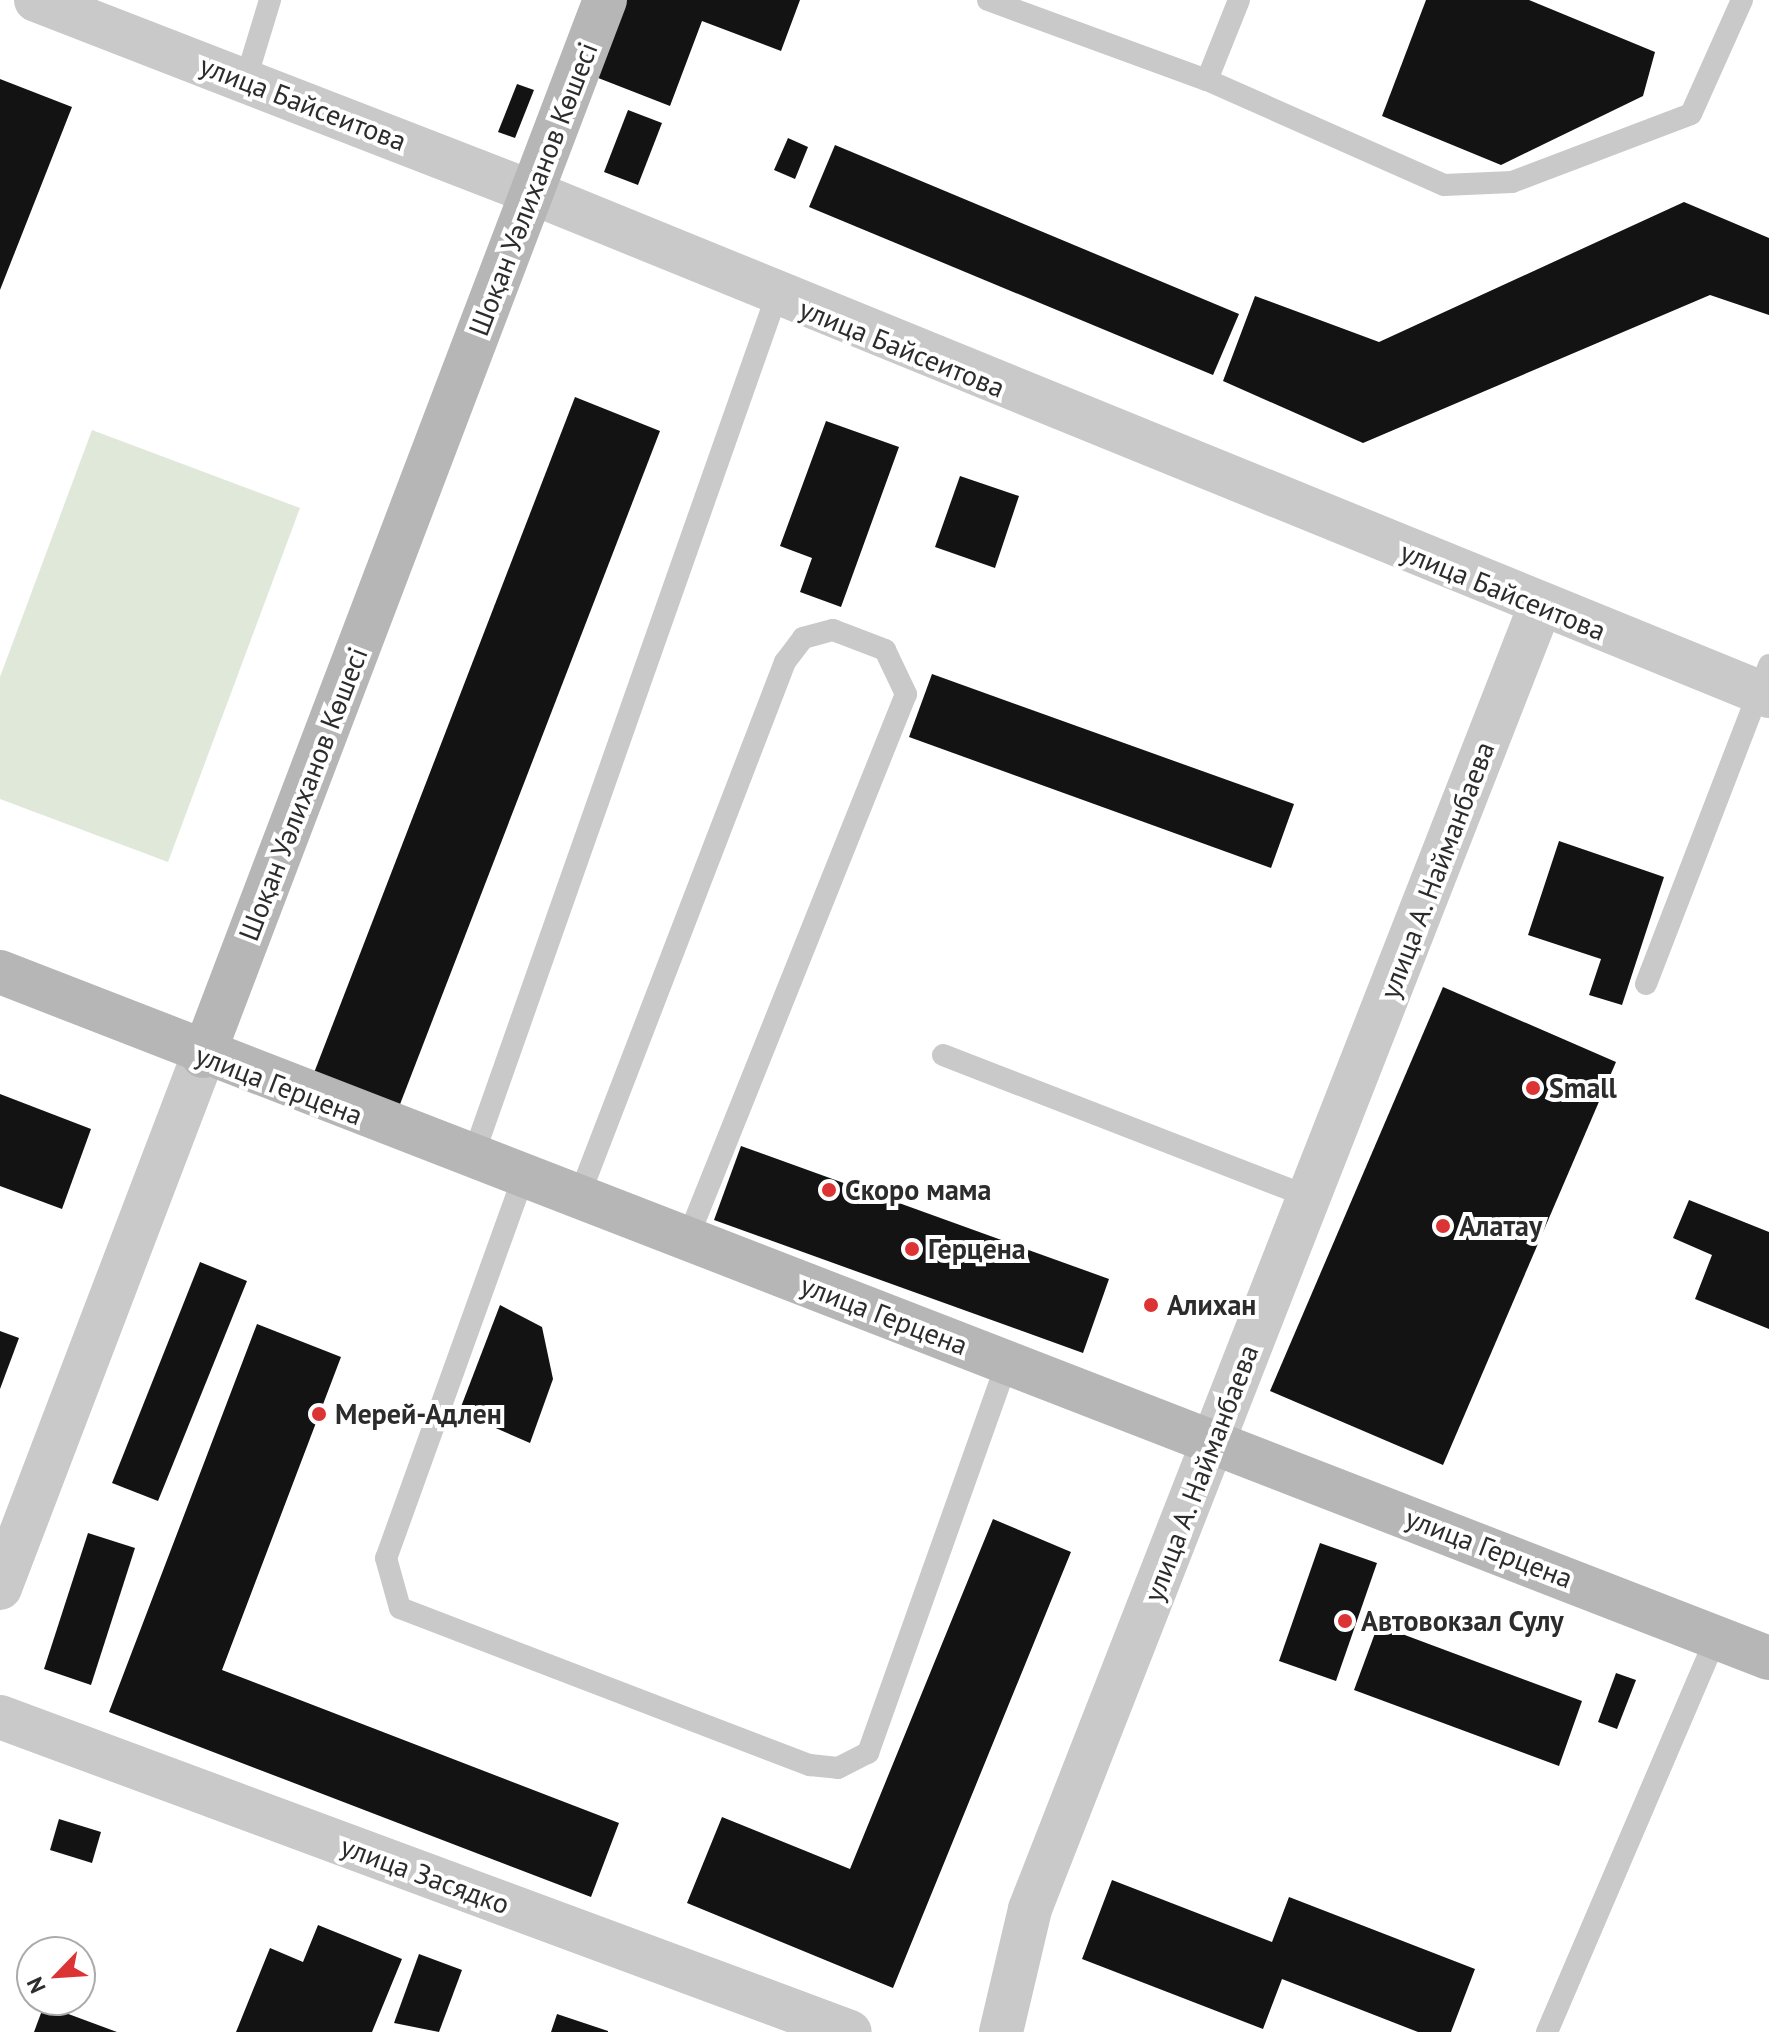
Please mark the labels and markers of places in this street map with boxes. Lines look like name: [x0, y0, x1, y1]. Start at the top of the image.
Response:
place label: Small: [1549, 1071, 1617, 1105]
marker: Small: [1524, 1079, 1542, 1097]
place label: Скоро мама: [845, 1173, 991, 1207]
marker: Скоро мама: [820, 1181, 838, 1199]
place label: Алатау: [1459, 1209, 1542, 1243]
marker: Алатау: [1434, 1217, 1452, 1235]
place label: Герцена: [928, 1232, 1026, 1266]
marker: Герцена: [903, 1240, 921, 1258]
place label: Алихан: [1167, 1288, 1256, 1322]
marker: Алихан: [1142, 1296, 1160, 1314]
place label: Мерей-Адлен: [335, 1397, 502, 1431]
marker: Мерей-Адлен: [310, 1405, 328, 1423]
place label: Автовокзал Сулу: [1361, 1604, 1564, 1638]
marker: Автовокзал Сулу: [1336, 1612, 1354, 1630]

